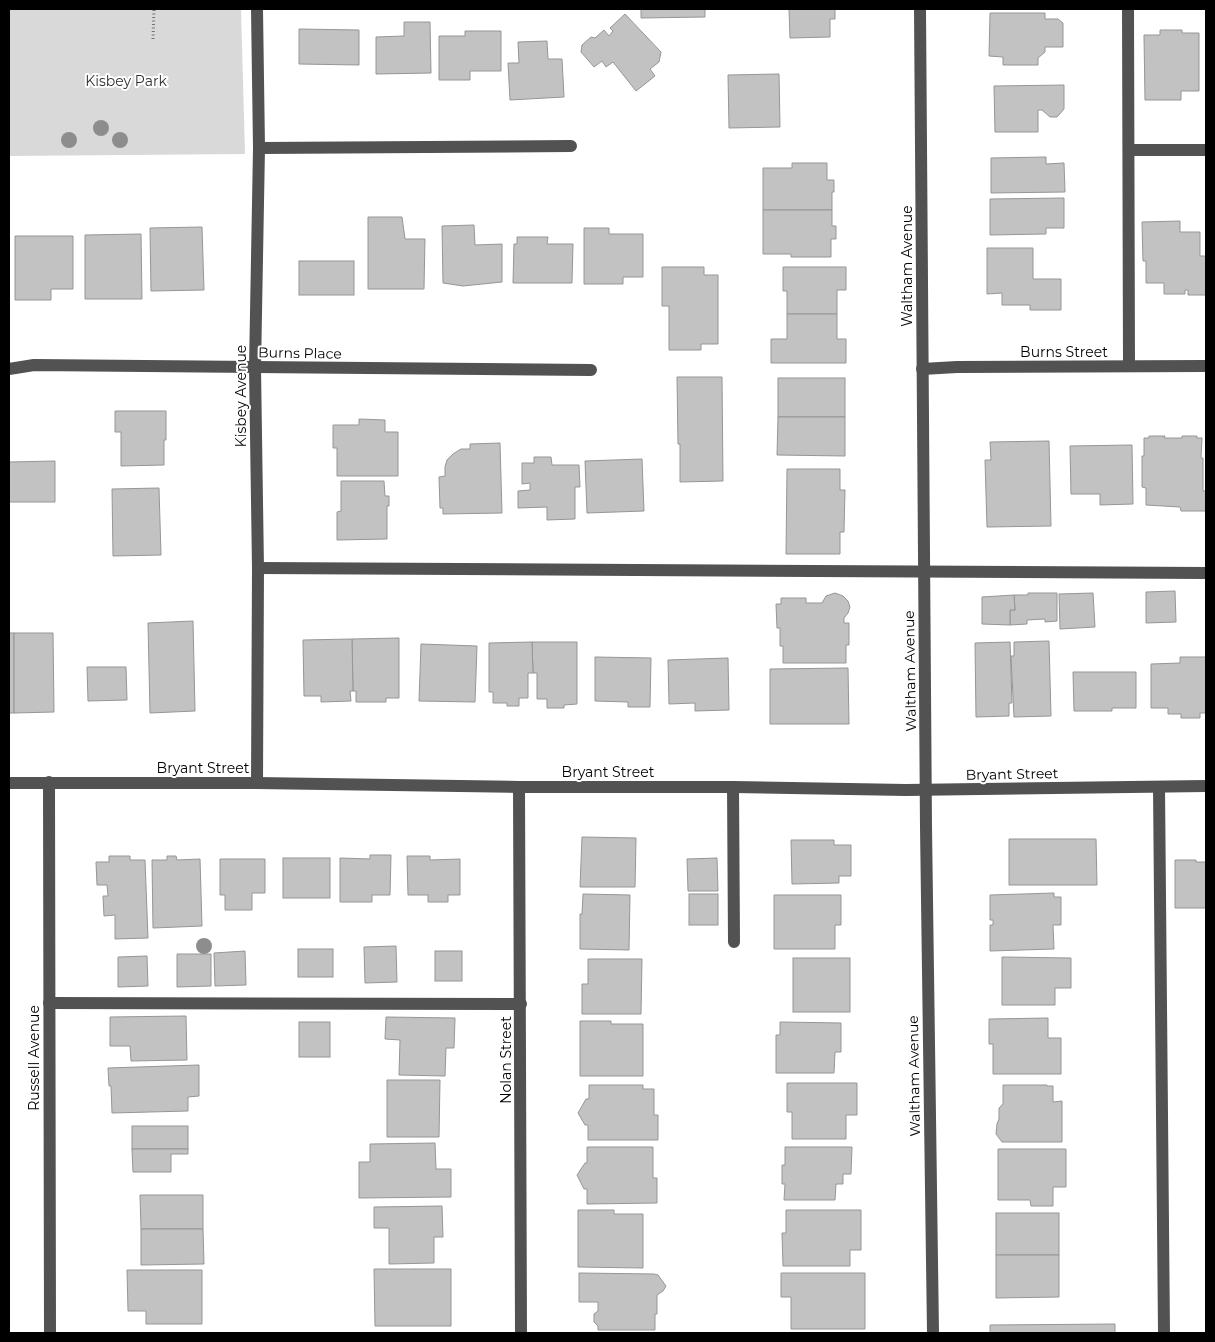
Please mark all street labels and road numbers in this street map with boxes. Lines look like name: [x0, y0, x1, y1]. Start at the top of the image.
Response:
street label: Waltham Avenue: [898, 205, 916, 327]
street label: Burns Place: [258, 343, 342, 363]
street label: Burns Street: [1020, 343, 1108, 361]
street label: Kisbey Avenue: [232, 345, 250, 447]
street label: Waltham Avenue: [900, 610, 920, 732]
street label: Bryant Street: [157, 759, 250, 777]
street label: Bryant Street: [562, 763, 655, 781]
street label: Bryant Street: [965, 764, 1059, 784]
street label: Russell Avenue: [25, 1005, 43, 1111]
street label: Waltham Avenue: [904, 1015, 924, 1137]
street label: Nolan Street: [497, 1016, 515, 1104]

